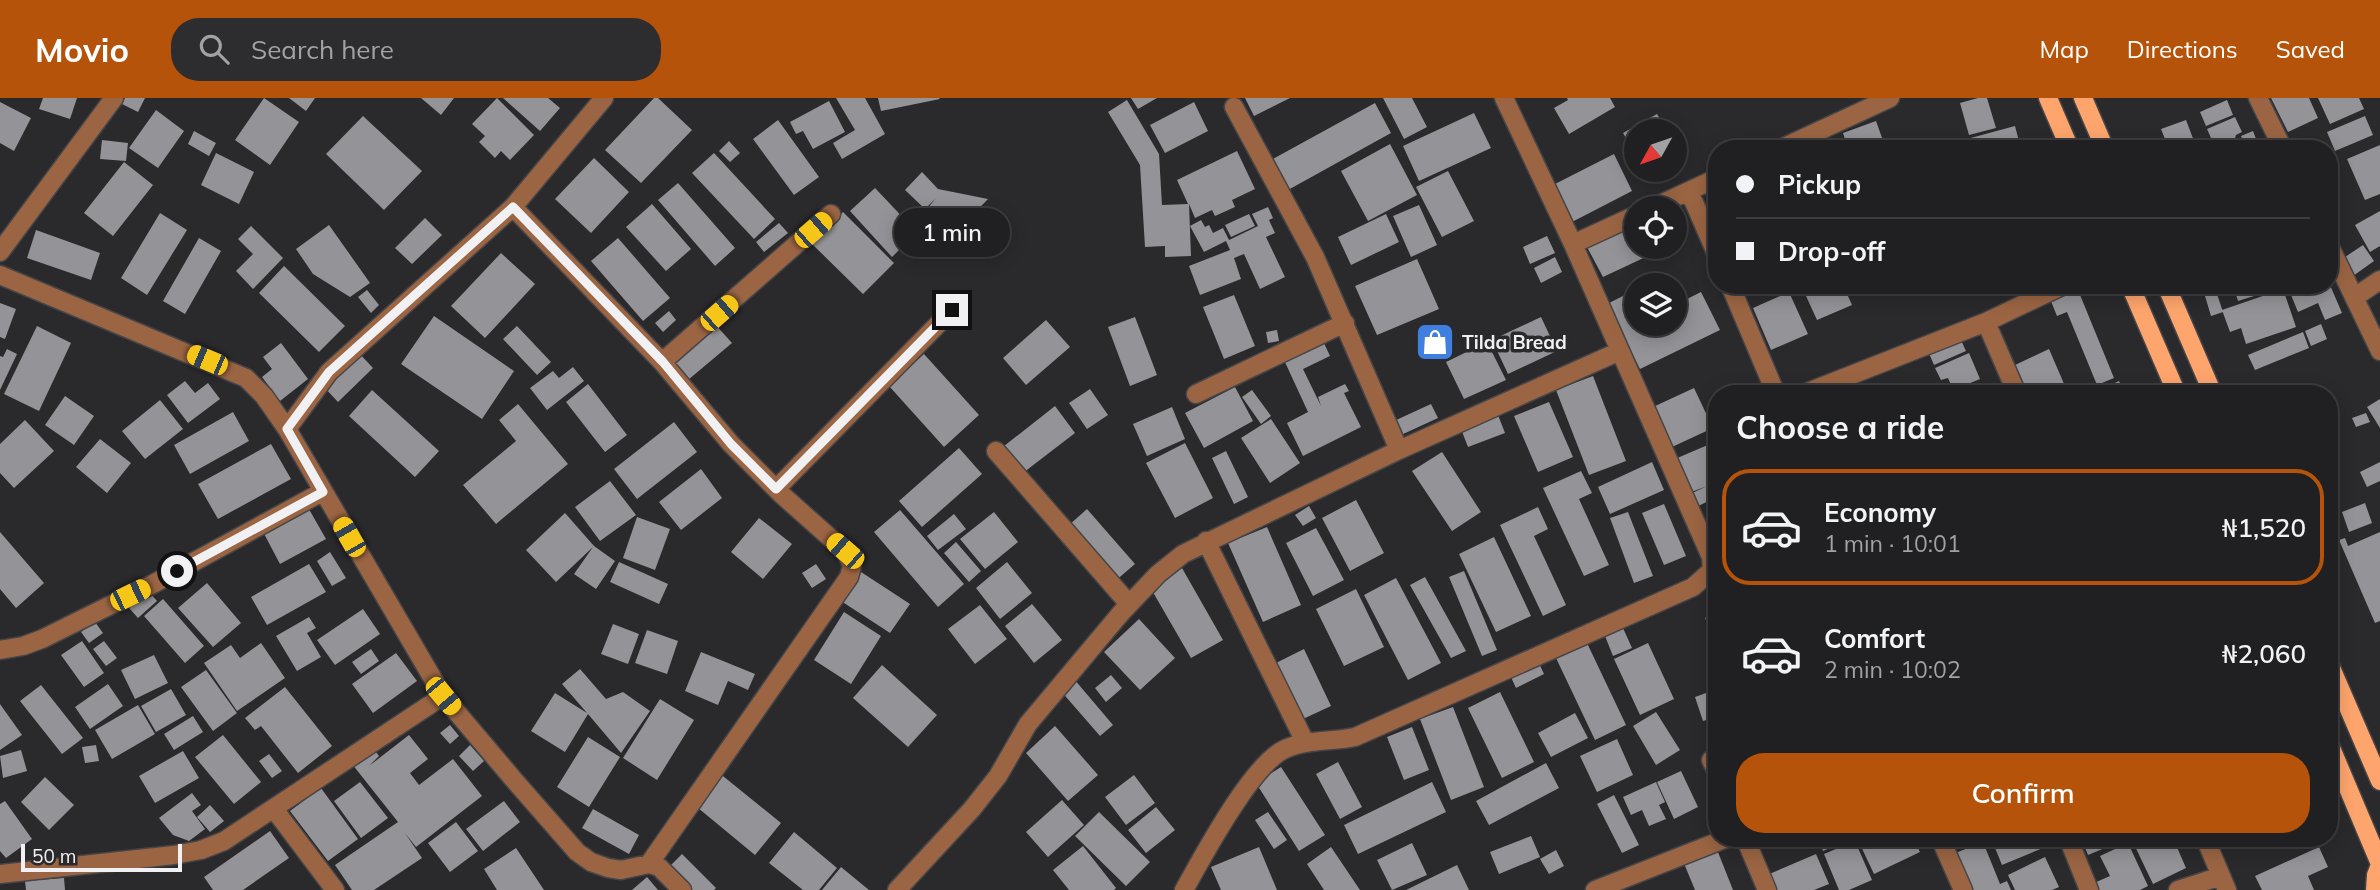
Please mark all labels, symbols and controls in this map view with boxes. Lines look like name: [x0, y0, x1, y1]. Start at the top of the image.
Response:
search box: [171, 18, 661, 81]
text: Movio: [35, 29, 129, 70]
icon: search: [195, 30, 233, 68]
text: Search here: [251, 33, 394, 66]
text: Map: [2039, 34, 2089, 64]
text: Directions: [2127, 34, 2238, 64]
text: Saved: [2276, 34, 2345, 64]
north arrow: [1624, 119, 1687, 182]
map controls: [1624, 119, 1687, 336]
text: Pickup: [1778, 168, 1861, 201]
button: locate: [1624, 196, 1687, 259]
car: [791, 208, 836, 252]
callout: 1 min: [894, 208, 1010, 258]
text: 1 min: [922, 218, 982, 247]
text: Drop-off: [1778, 235, 1885, 268]
button: layers: [1624, 273, 1687, 336]
car: [697, 291, 742, 335]
route end: [936, 294, 968, 326]
shop icon: Tilda Bread: [1414, 321, 1456, 363]
place label: Tilda Bread: [1462, 330, 1567, 354]
car: [184, 342, 231, 378]
text: Choose a ride: [1736, 407, 1944, 447]
icon: car: [1740, 496, 1803, 559]
text: Economy: [1824, 496, 1936, 529]
text: ₦1,520: [2222, 511, 2306, 544]
car: [330, 514, 369, 560]
car: [823, 529, 868, 573]
text: 1 min · 10:01: [1824, 529, 1961, 558]
route start: [161, 555, 193, 587]
car: [107, 576, 154, 614]
icon: car: [1740, 622, 1803, 685]
text: Comfort: [1824, 622, 1925, 655]
text: ₦2,060: [2222, 637, 2306, 670]
text: 2 min · 10:02: [1824, 655, 1961, 684]
car: [422, 673, 465, 719]
button: Confirm: [1736, 753, 2310, 833]
scale bar: [21, 841, 182, 873]
text: 50 m: [32, 844, 76, 868]

